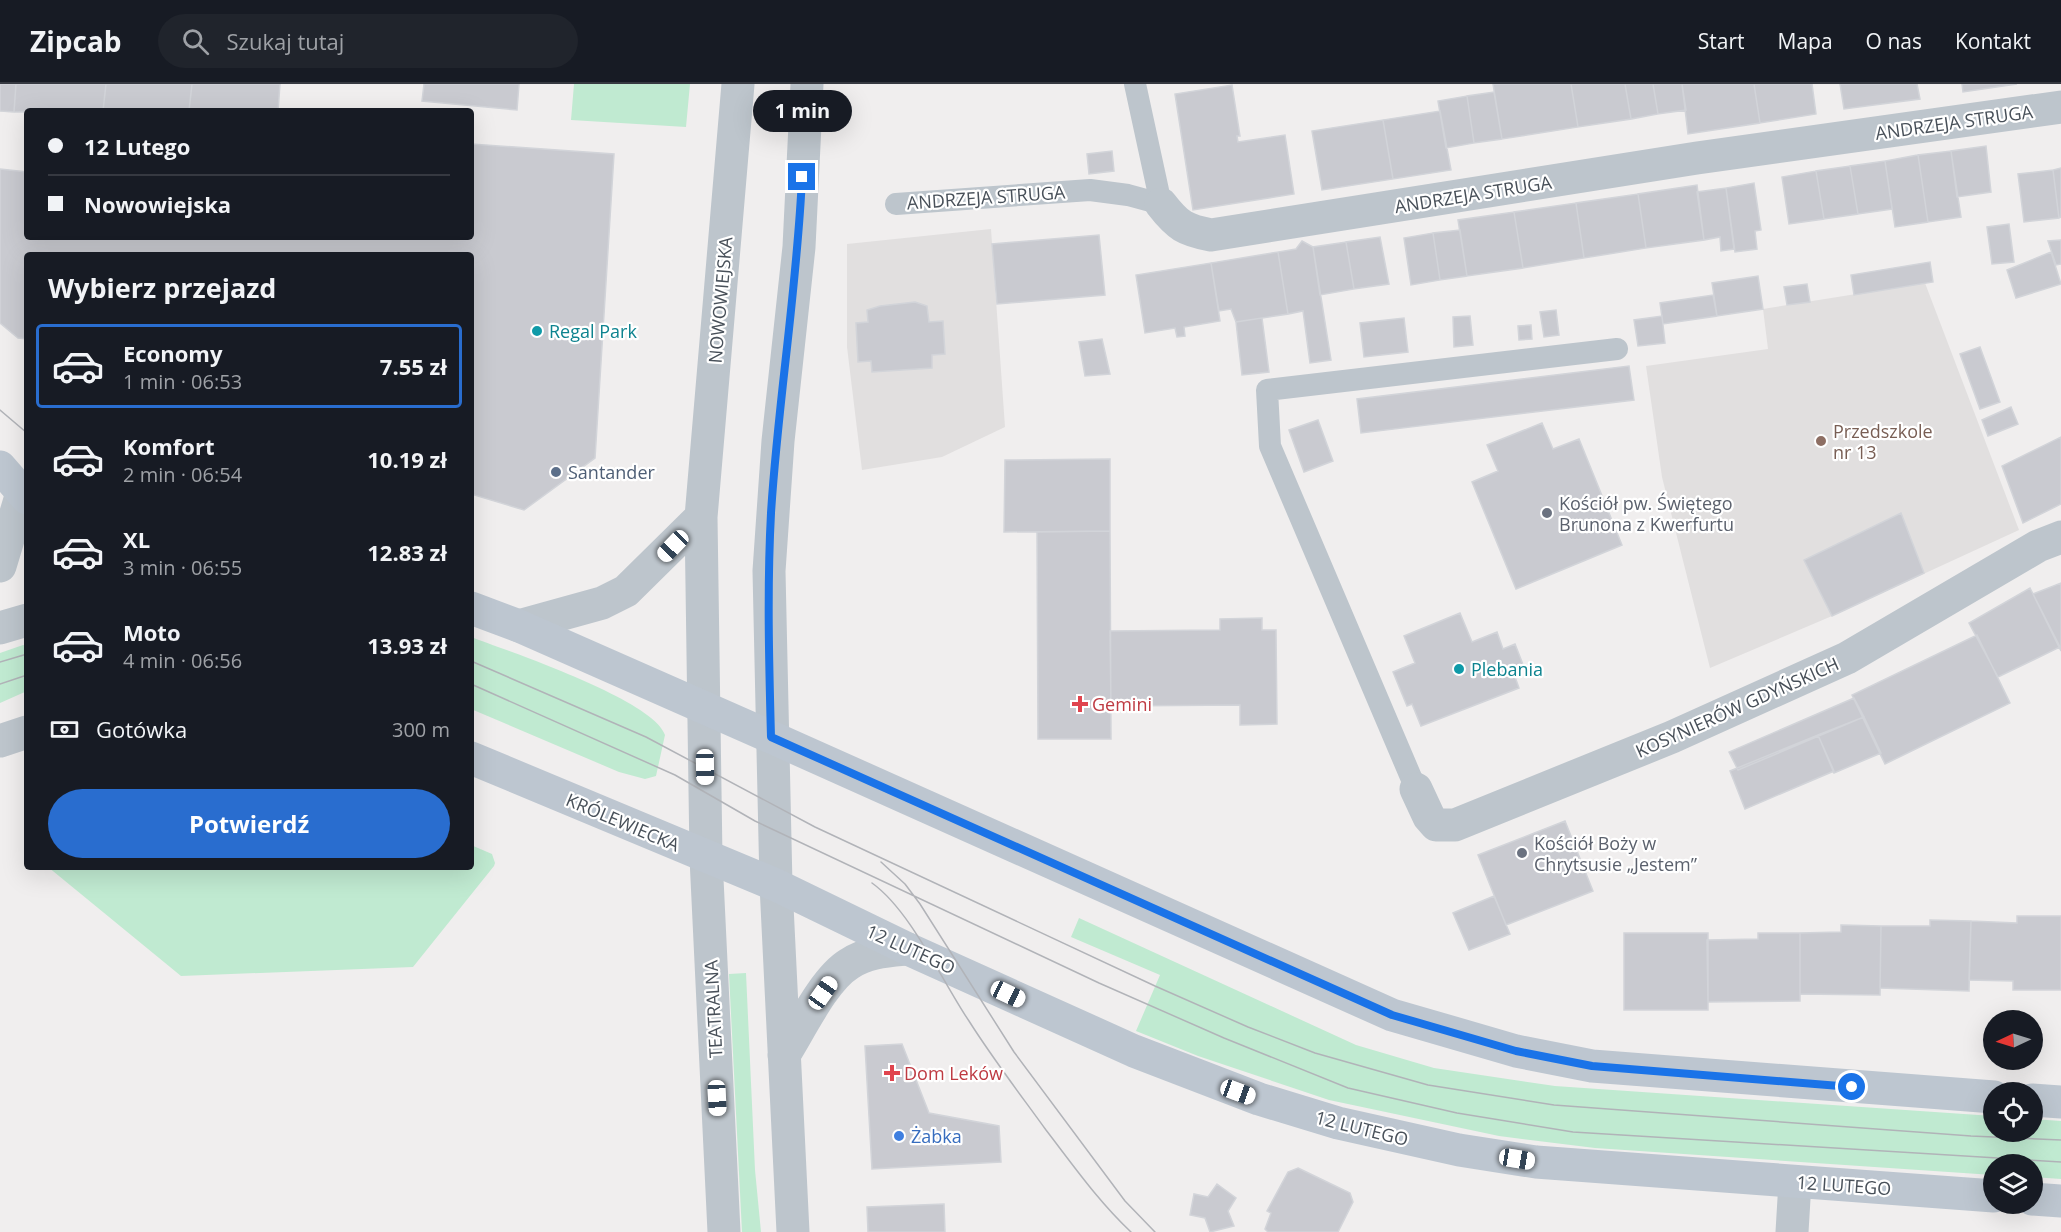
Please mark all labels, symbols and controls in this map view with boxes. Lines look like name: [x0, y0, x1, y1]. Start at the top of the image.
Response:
search box: [158, 14, 578, 68]
text: Zipcab: [30, 22, 122, 60]
icon: search: [179, 25, 212, 58]
text: Szukaj tutaj: [227, 26, 344, 56]
text: Start: [1698, 27, 1745, 55]
text: Mapa: [1778, 27, 1833, 55]
text: O nas: [1866, 27, 1922, 55]
text: Kontakt: [1955, 27, 2031, 55]
callout: 1 min: [752, 90, 852, 132]
text: 1 min: [775, 97, 830, 124]
street label: ANDRZEJA STRUGA: [1874, 99, 2035, 145]
text: 12 Lutego: [84, 131, 190, 161]
route end: [788, 163, 815, 190]
street label: ANDRZEJA STRUGA: [1393, 170, 1554, 218]
street label: ANDRZEJA STRUGA: [906, 179, 1067, 215]
text: Nowowiejska: [84, 189, 231, 219]
street label: NOWOWIEJSKA: [703, 235, 738, 364]
text: Wybierz przejazd: [48, 269, 276, 306]
place label: Regal Park: [549, 319, 637, 343]
marker: Regal Park: [530, 324, 544, 338]
text: Economy: [123, 338, 222, 368]
icon: car: [51, 339, 105, 393]
text: 7.55 zł: [380, 351, 447, 381]
text: 1 min · 06:53: [123, 368, 242, 395]
place label: Przedszkole nr 13: [1833, 419, 1933, 464]
text: Komfort: [123, 431, 215, 461]
icon: car: [51, 432, 105, 486]
marker: Przedszkole nr 13: [1814, 434, 1828, 448]
text: 10.19 zł: [367, 444, 447, 474]
place label: Santander: [568, 460, 655, 484]
text: 2 min · 06:54: [123, 461, 242, 488]
marker: Santander: [549, 465, 563, 479]
place label: Kościół pw. Świętego Brunona z Kwerfurtu: [1559, 491, 1734, 536]
marker: Kościół pw. Świętego Brunona z Kwerfurtu: [1540, 506, 1554, 520]
text: XL: [123, 524, 150, 554]
icon: car: [51, 525, 105, 579]
car: [654, 527, 692, 565]
text: 12.83 zł: [367, 537, 447, 567]
text: 3 min · 06:55: [123, 554, 242, 581]
text: Moto: [123, 617, 181, 647]
icon: car: [51, 618, 105, 672]
text: 13.93 zł: [367, 630, 447, 660]
text: 4 min · 06:56: [123, 647, 242, 674]
street label: KOSYNIERÓW GDYŃSKICH: [1632, 651, 1842, 763]
place label: Plebania: [1471, 657, 1543, 681]
marker: Plebania: [1452, 662, 1466, 676]
place label: Gemini: [1092, 692, 1152, 716]
marker: Gemini: [1073, 697, 1087, 711]
icon: cash: [48, 713, 81, 746]
text: Gotówka: [96, 714, 187, 744]
text: 300 m: [392, 716, 450, 743]
car: [696, 749, 714, 785]
street label: KRÓLEWIECKA: [563, 787, 684, 857]
button: Potwierdź: [48, 789, 450, 858]
place label: Kościół Boży w Chrytsusie „Jestem”: [1534, 831, 1698, 876]
marker: Kościół Boży w Chrytsusie „Jestem”: [1515, 846, 1529, 860]
street label: 12 LUTEGO: [863, 919, 959, 979]
street label: TEATRALNA: [698, 959, 728, 1059]
car: [805, 973, 841, 1013]
car: [988, 978, 1028, 1010]
north arrow: [1983, 1010, 2043, 1070]
map controls: [1983, 1010, 2043, 1214]
place label: Dom Leków: [904, 1061, 1003, 1085]
marker: Dom Leków: [885, 1066, 899, 1080]
route start: [1838, 1073, 1865, 1100]
car: [1218, 1077, 1258, 1107]
car: [707, 1080, 727, 1116]
button: locate: [1983, 1082, 2043, 1142]
street label: 12 LUTEGO: [1313, 1105, 1411, 1151]
place label: Żabka: [911, 1124, 962, 1148]
marker: Żabka: [892, 1129, 906, 1143]
car: [1498, 1147, 1536, 1171]
button: layers: [1983, 1154, 2043, 1214]
street label: 12 LUTEGO: [1796, 1170, 1892, 1200]

